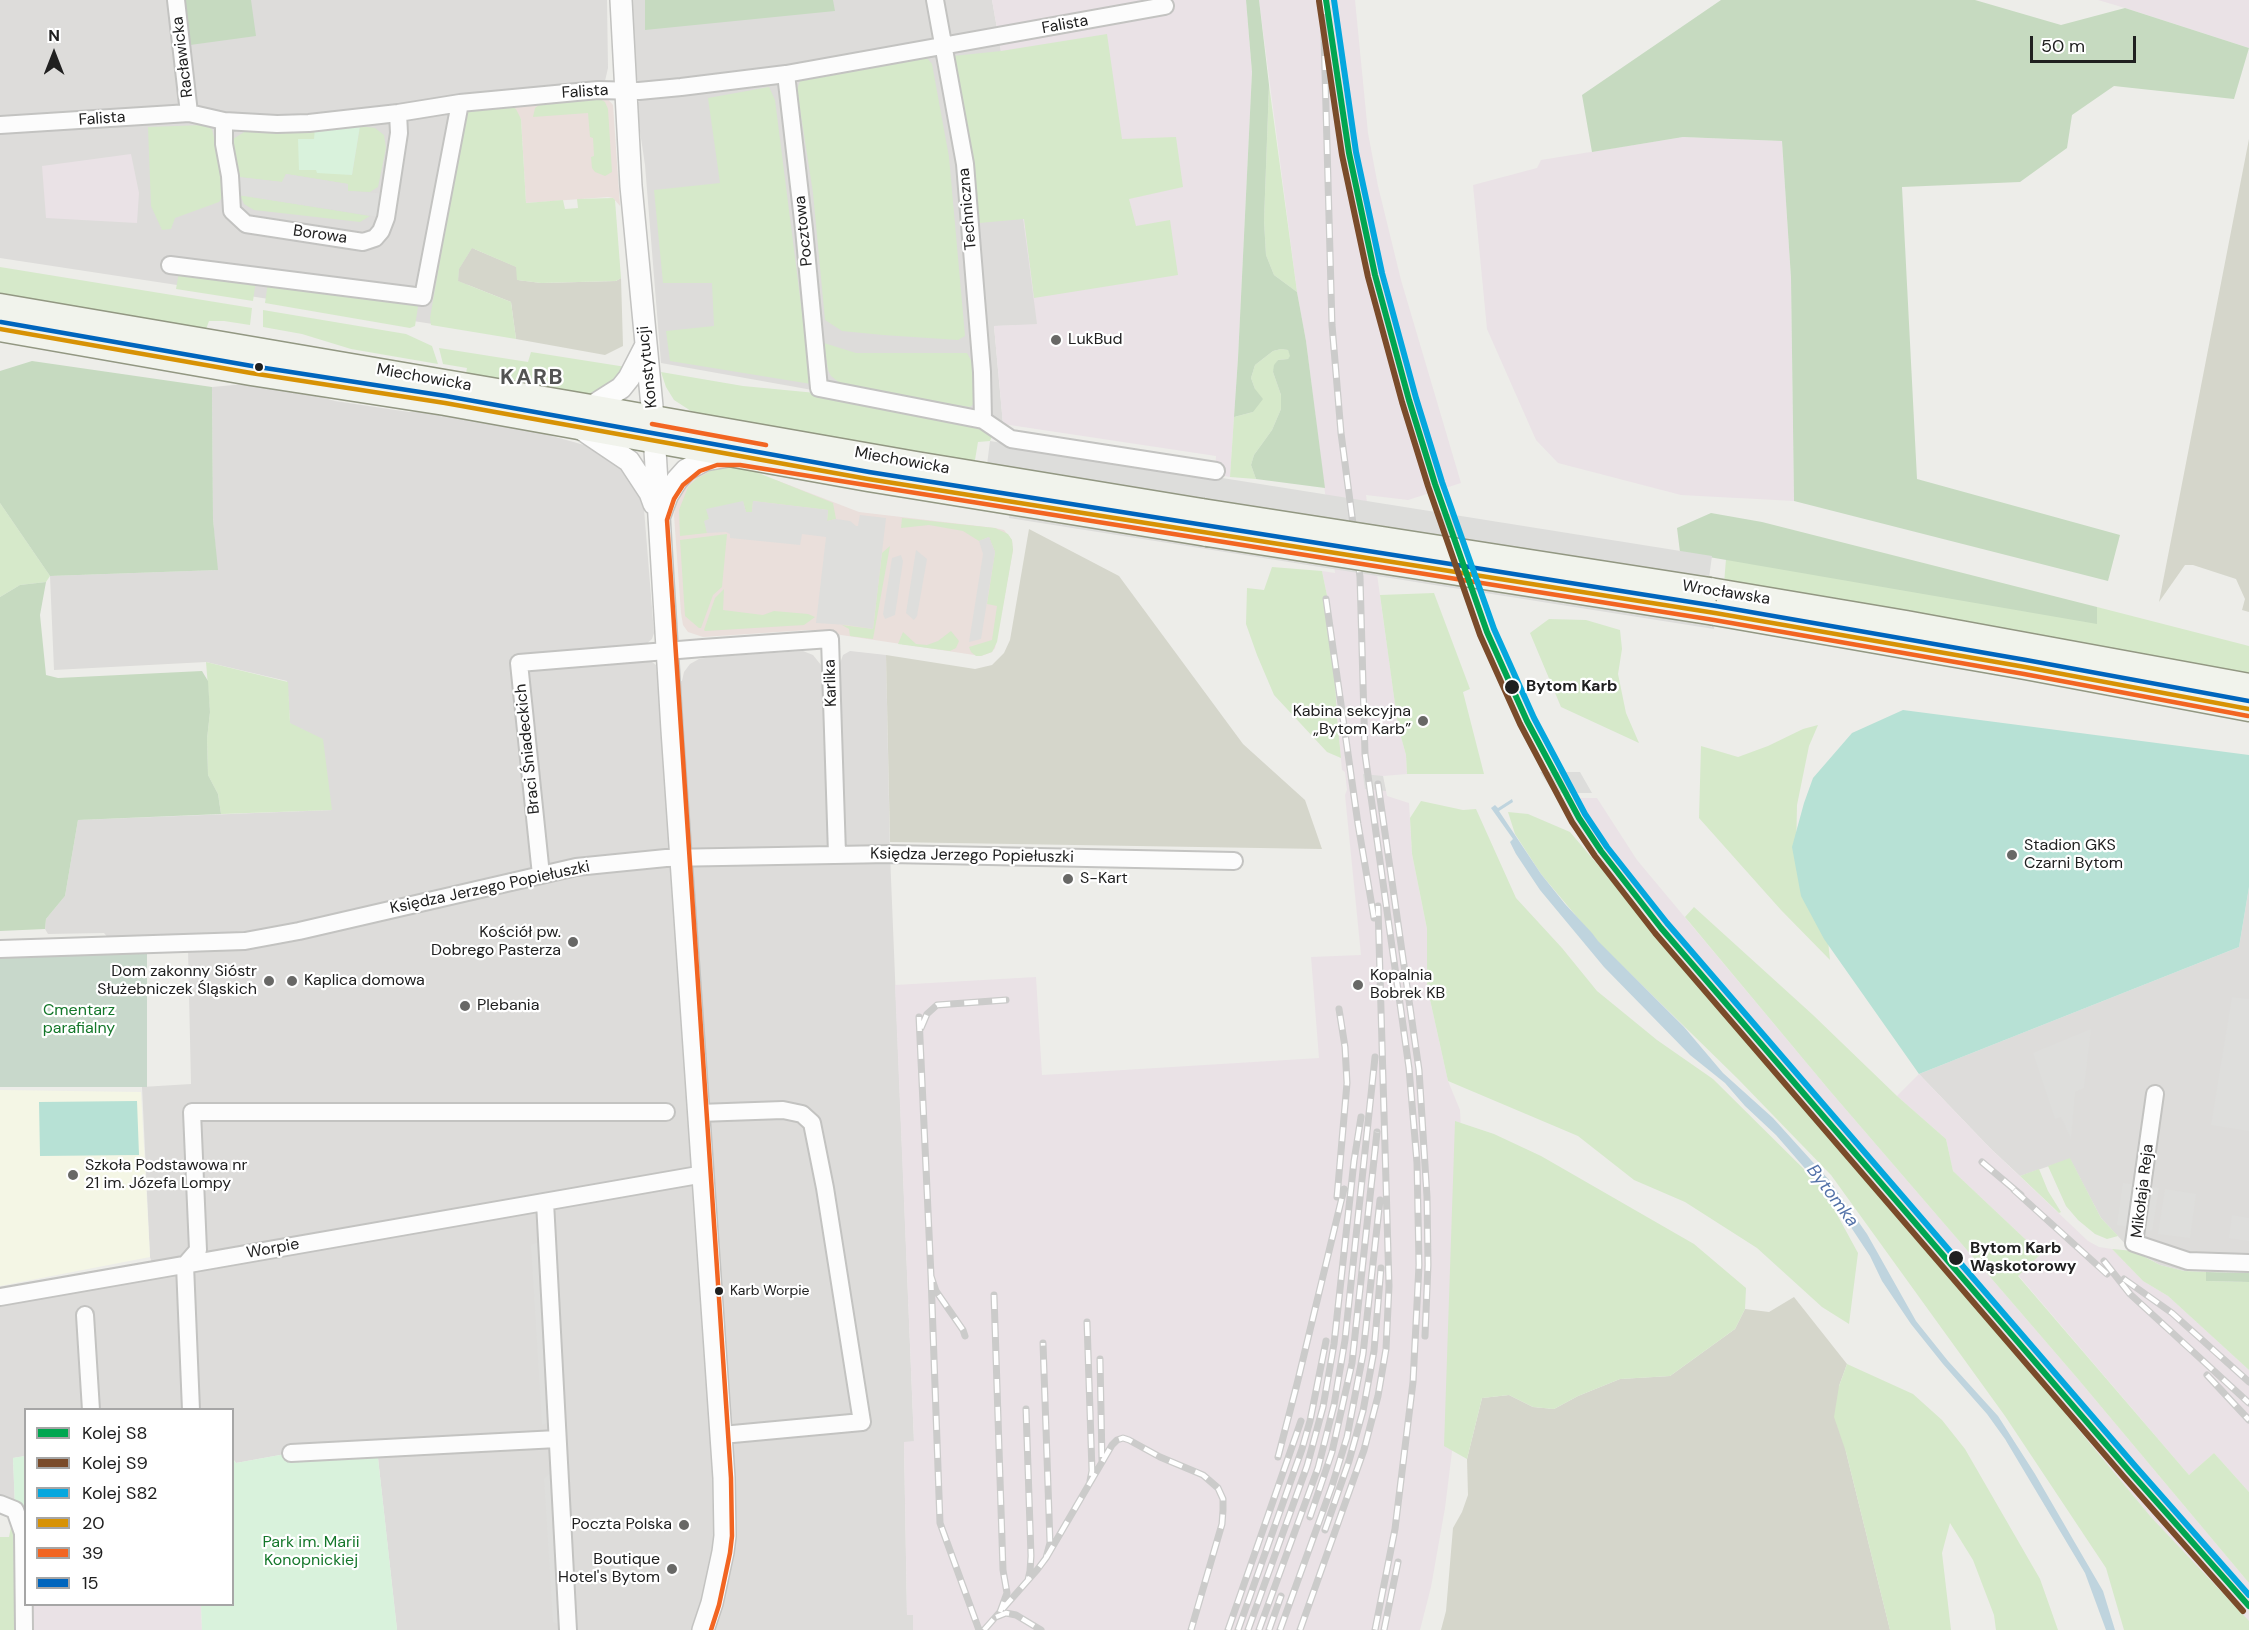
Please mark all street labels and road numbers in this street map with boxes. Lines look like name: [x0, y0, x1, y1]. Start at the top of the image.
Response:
street label: Falista: [1040, 11, 1090, 39]
street label: Racławicka: [168, 15, 198, 99]
street label: Falista: [561, 81, 609, 103]
street label: Falista: [78, 108, 126, 130]
street label: Techniczna: [955, 167, 981, 251]
street label: Pocztowa: [791, 195, 817, 267]
street label: Borowa: [292, 222, 348, 248]
street label: Konstytucji: [634, 325, 662, 409]
street label: Miechowicka: [375, 360, 473, 396]
street label: Miechowicka: [853, 443, 951, 479]
street label: Wrocławska: [1681, 577, 1771, 609]
street label: Karlika: [821, 659, 841, 707]
street label: Braci Śniadeckich: [512, 683, 544, 815]
street label: Księdza Jerzego Popiełuszki: [870, 845, 1074, 867]
street label: Księdza Jerzego Popiełuszki: [388, 857, 592, 919]
street label: Mikołaja Reja: [2128, 1143, 2158, 1239]
street label: Worpie: [245, 1235, 301, 1263]

